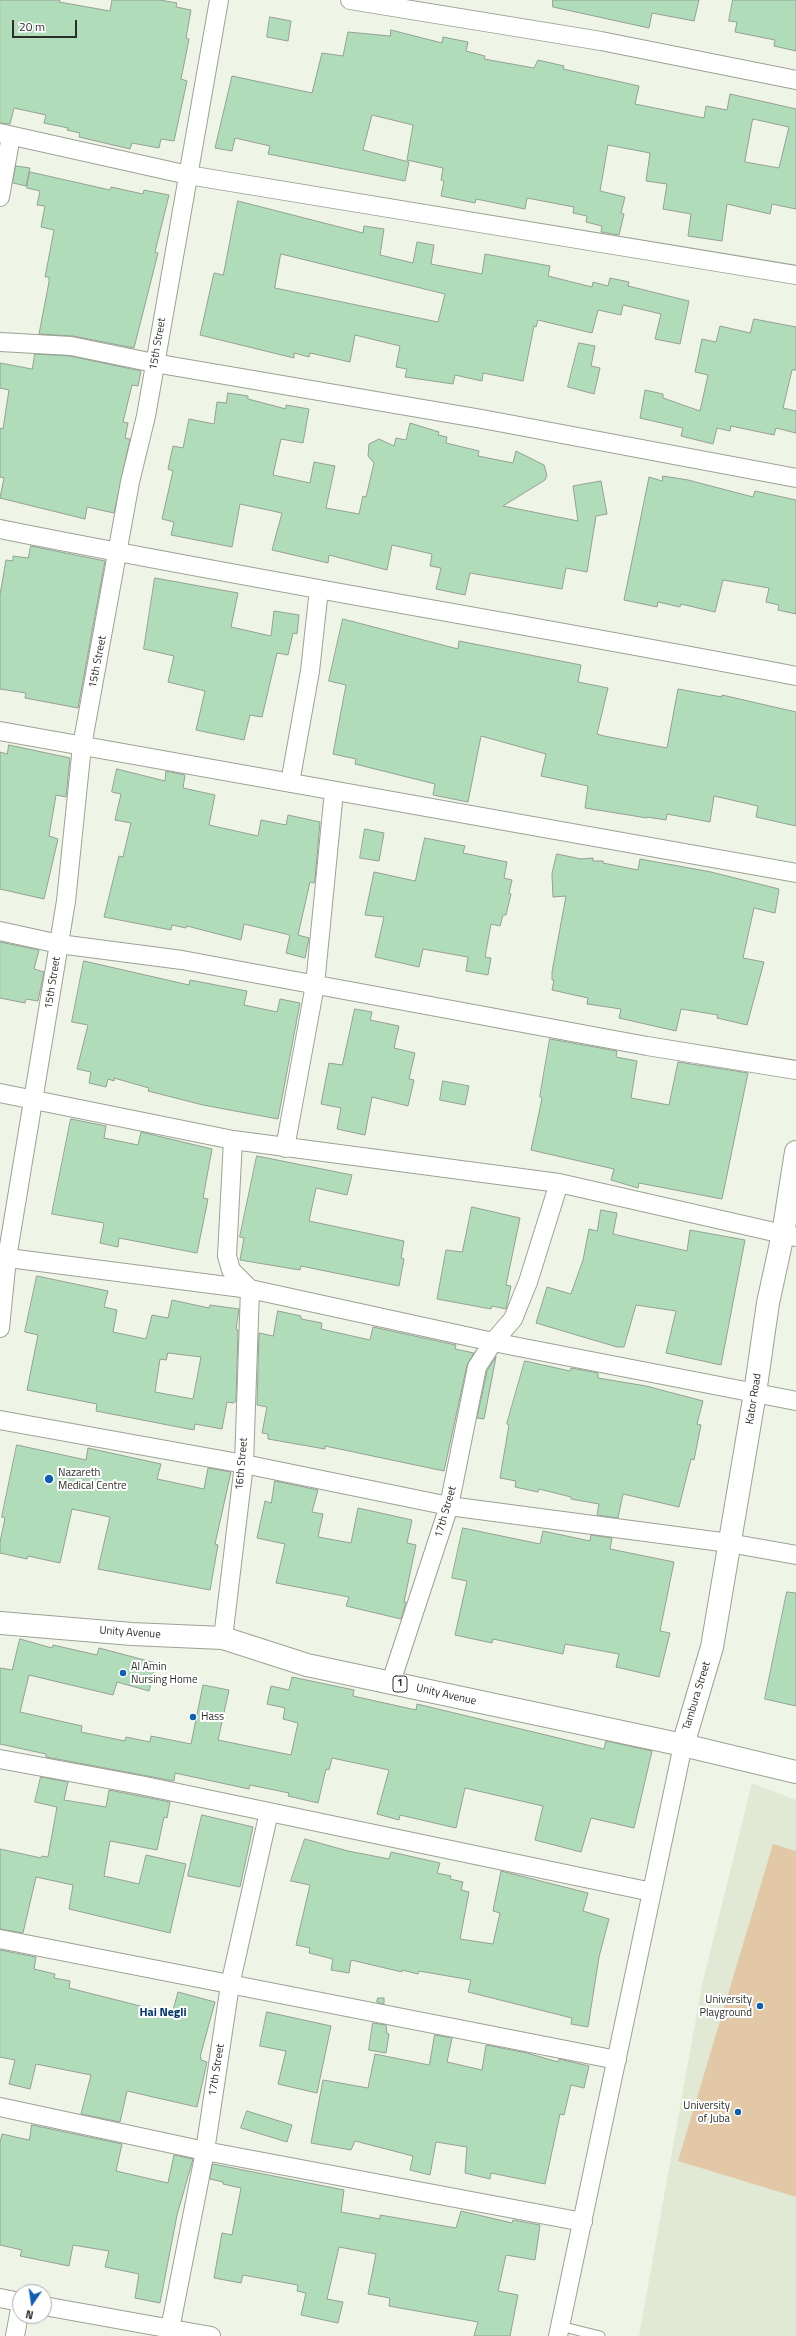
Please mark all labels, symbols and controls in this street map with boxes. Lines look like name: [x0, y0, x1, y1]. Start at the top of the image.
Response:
scale bar: [14, 12, 79, 38]
text: 20 m: [19, 17, 45, 36]
street label: 15th Street: [147, 317, 169, 371]
street label: 15th Street: [86, 635, 110, 689]
street label: 15th Street: [42, 956, 64, 1010]
street label: Kator Road: [743, 1373, 765, 1425]
street label: 16th Street: [233, 1437, 251, 1491]
place label: Nazareth Medical Centre: [58, 1466, 127, 1492]
marker: Nazareth Medical Centre: [43, 1473, 55, 1485]
street label: 17th Street: [432, 1485, 460, 1539]
street label: Unity Avenue: [99, 1624, 161, 1642]
place label: Al Amin Nursing Home: [131, 1660, 198, 1686]
street label: Tambura Street: [680, 1660, 714, 1732]
marker: Al Amin Nursing Home: [118, 1668, 128, 1678]
road number: 1: [393, 1676, 407, 1692]
street label: Unity Avenue: [415, 1682, 477, 1708]
place label: Hass: [201, 1710, 224, 1724]
marker: Hass: [188, 1712, 198, 1722]
place label: University Playground: [700, 1993, 752, 2019]
marker: University Playground: [755, 2001, 765, 2011]
district label: Hai Negli: [139, 2006, 187, 2020]
street label: 17th Street: [206, 2043, 228, 2097]
place label: University of Juba: [683, 2099, 730, 2125]
marker: University of Juba: [733, 2107, 743, 2117]
north arrow: [12, 2284, 52, 2324]
text: N: [24, 2306, 35, 2323]

